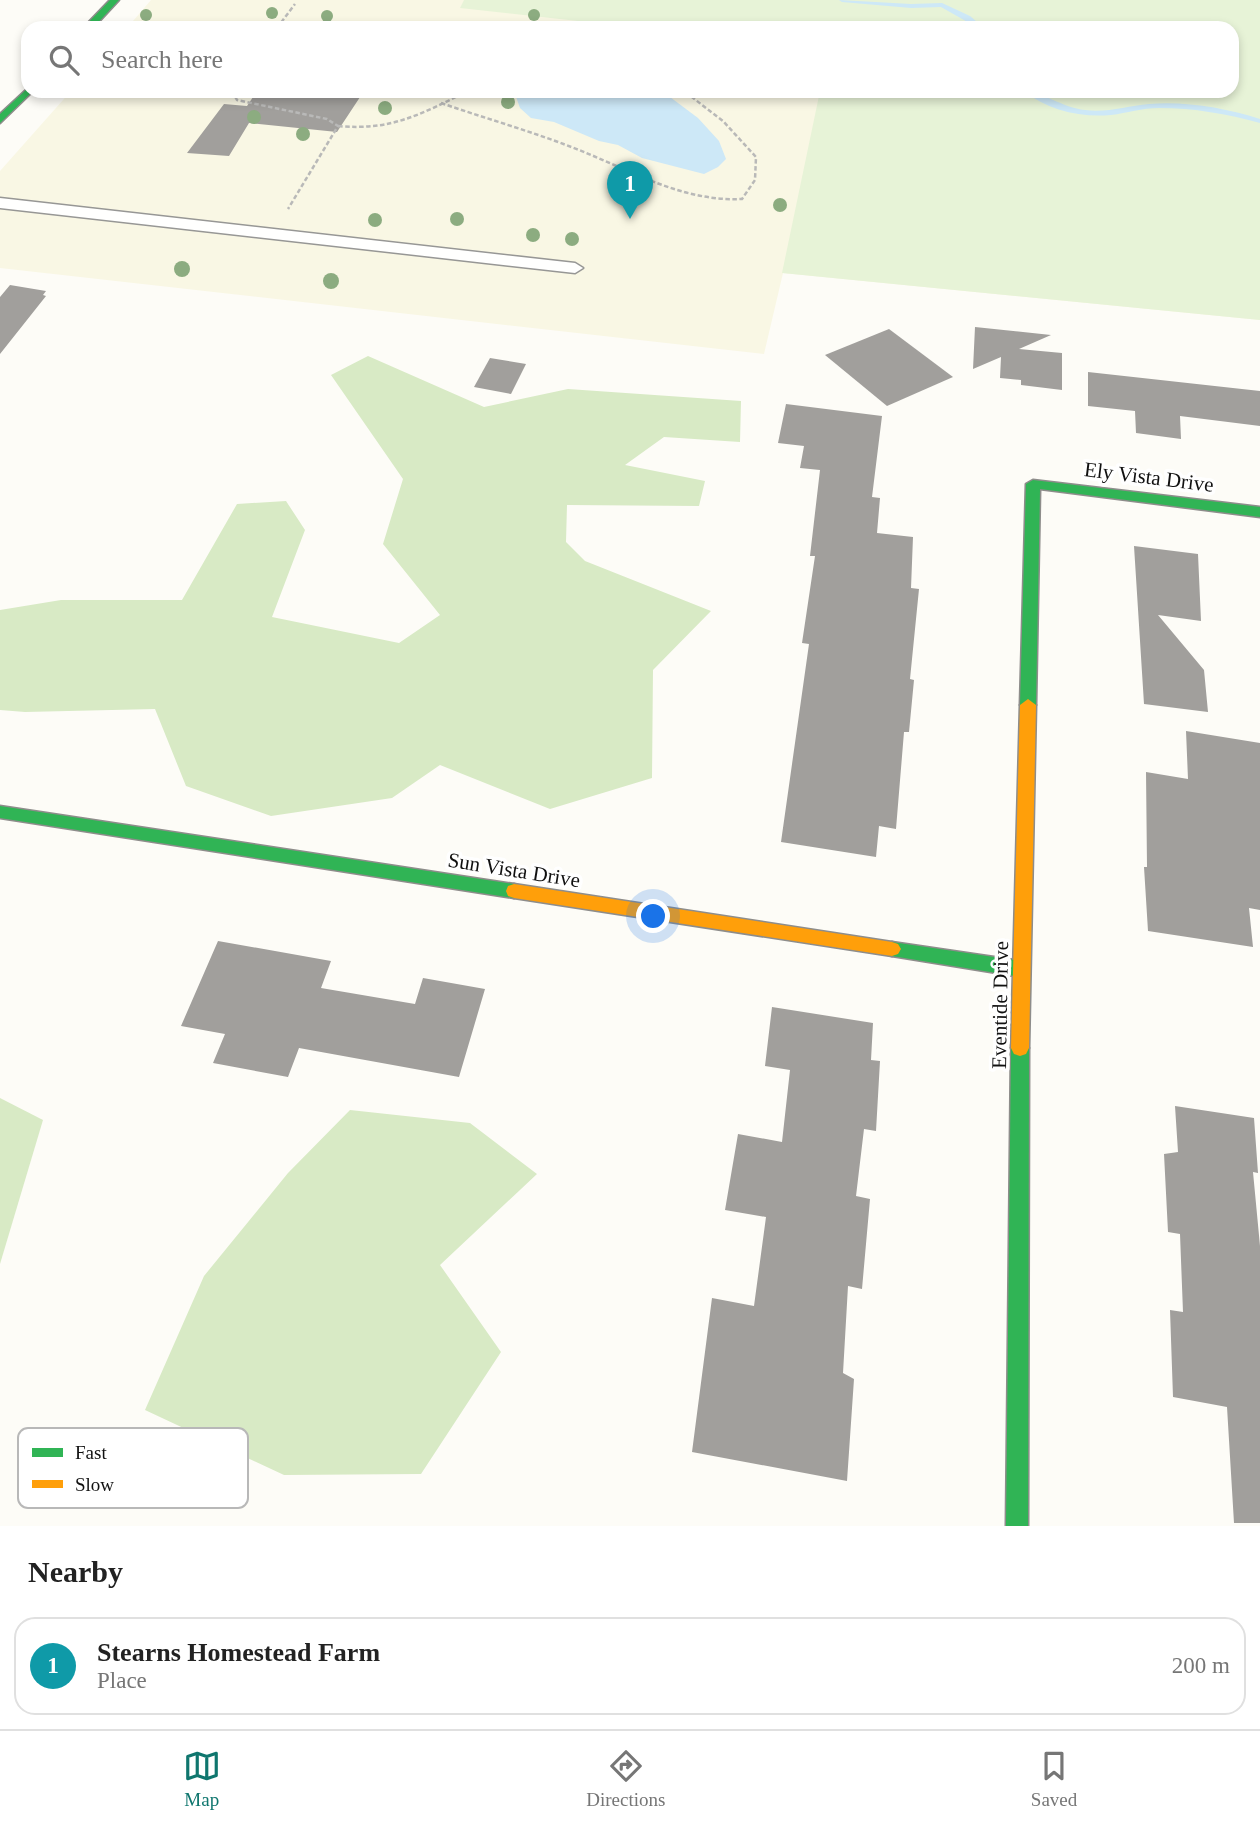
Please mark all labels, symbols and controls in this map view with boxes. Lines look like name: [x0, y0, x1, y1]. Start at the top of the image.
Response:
search box: [21, 21, 1239, 98]
icon: search: [45, 41, 83, 79]
text: Search here: [101, 45, 223, 74]
pin: 1: [607, 161, 653, 219]
street label: Ely Vista Drive: [1083, 457, 1215, 497]
street label: Sun Vista Drive: [446, 848, 582, 892]
your location: [636, 899, 670, 933]
street label: Eventide Drive: [987, 941, 1013, 1069]
legend: [18, 1428, 248, 1508]
text: Fast: [75, 1442, 107, 1463]
text: Slow: [75, 1474, 114, 1495]
text: Nearby: [28, 1555, 123, 1588]
text: Stearns Homestead Farm: [97, 1638, 380, 1667]
text: 1: [47, 1653, 59, 1678]
text: 200 m: [1172, 1653, 1230, 1678]
text: Place: [97, 1668, 147, 1693]
tab: Map: [183, 1747, 221, 1811]
tab: Directions: [586, 1747, 665, 1811]
tab: Saved: [1031, 1747, 1077, 1811]

